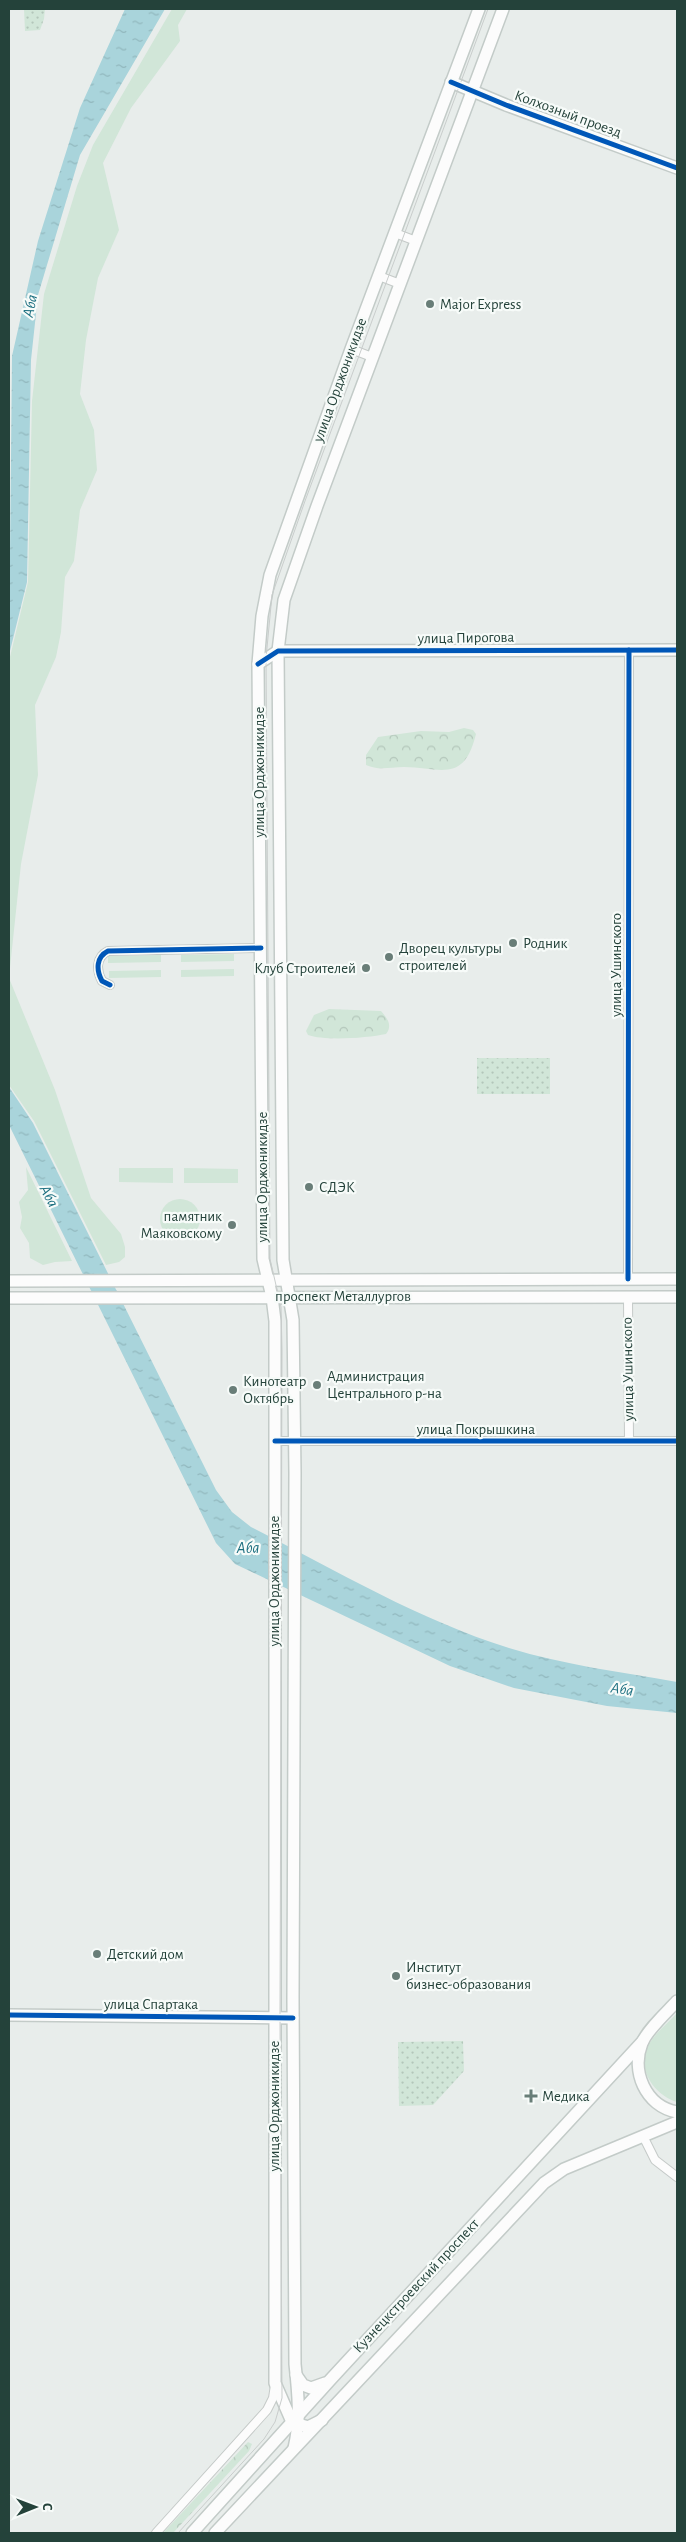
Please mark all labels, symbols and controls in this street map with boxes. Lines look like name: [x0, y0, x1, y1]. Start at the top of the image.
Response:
street label: Колхозный проезд: [513, 88, 623, 140]
water label: Аба: [20, 293, 40, 320]
place label: Major Express: [440, 297, 521, 312]
marker: Major Express: [424, 298, 436, 310]
street label: улица Орджоникидзе: [310, 316, 369, 445]
street label: улица Пирогова: [417, 630, 514, 646]
street label: улица Орджоникидзе: [252, 706, 267, 838]
street label: улица Ушинского: [609, 913, 624, 1018]
place label: Родник: [523, 936, 568, 951]
marker: Родник: [507, 937, 519, 949]
place label: Дворец культуры строителей: [399, 941, 502, 973]
marker: Дворец культуры строителей: [383, 951, 395, 963]
place label: Клуб Строителей: [254, 961, 356, 976]
marker: Клуб Строителей: [360, 962, 372, 974]
street label: улица Орджоникидзе: [255, 1111, 270, 1243]
place label: СДЭК: [319, 1180, 355, 1195]
water label: Аба: [36, 1181, 61, 1210]
marker: СДЭК: [303, 1181, 315, 1193]
place label: памятник Маяковскому: [140, 1209, 223, 1241]
marker: памятник Маяковскому: [226, 1219, 238, 1231]
street label: проспект Металлургов: [275, 1289, 411, 1304]
street label: улица Ушинского: [620, 1317, 636, 1422]
place label: Администрация Центрального р-на: [327, 1369, 442, 1401]
place label: Кинотеатр Октябрь: [243, 1374, 307, 1406]
marker: Администрация Центрального р-на: [311, 1379, 323, 1391]
marker: Кинотеатр Октябрь: [227, 1384, 239, 1396]
street label: улица Покрышкина: [416, 1422, 535, 1437]
street label: улица Орджоникидзе: [267, 1515, 282, 1647]
water label: Аба: [236, 1540, 260, 1556]
water label: Аба: [608, 1679, 635, 1699]
place label: Детский дом: [107, 1947, 184, 1962]
marker: Детский дом: [91, 1948, 103, 1960]
place label: Институт бизнес-образования: [406, 1960, 531, 1992]
marker: Институт бизнес-образования: [390, 1970, 402, 1982]
street label: улица Спартака: [103, 1997, 198, 2012]
street label: улица Орджоникидзе: [267, 2040, 282, 2172]
marker: Медика: [524, 2089, 538, 2103]
place label: Медика: [542, 2089, 590, 2104]
street label: Кузнецкстроевский проспект: [350, 2216, 482, 2356]
north arrow: [10, 2482, 60, 2532]
text: С: [40, 2503, 54, 2511]

